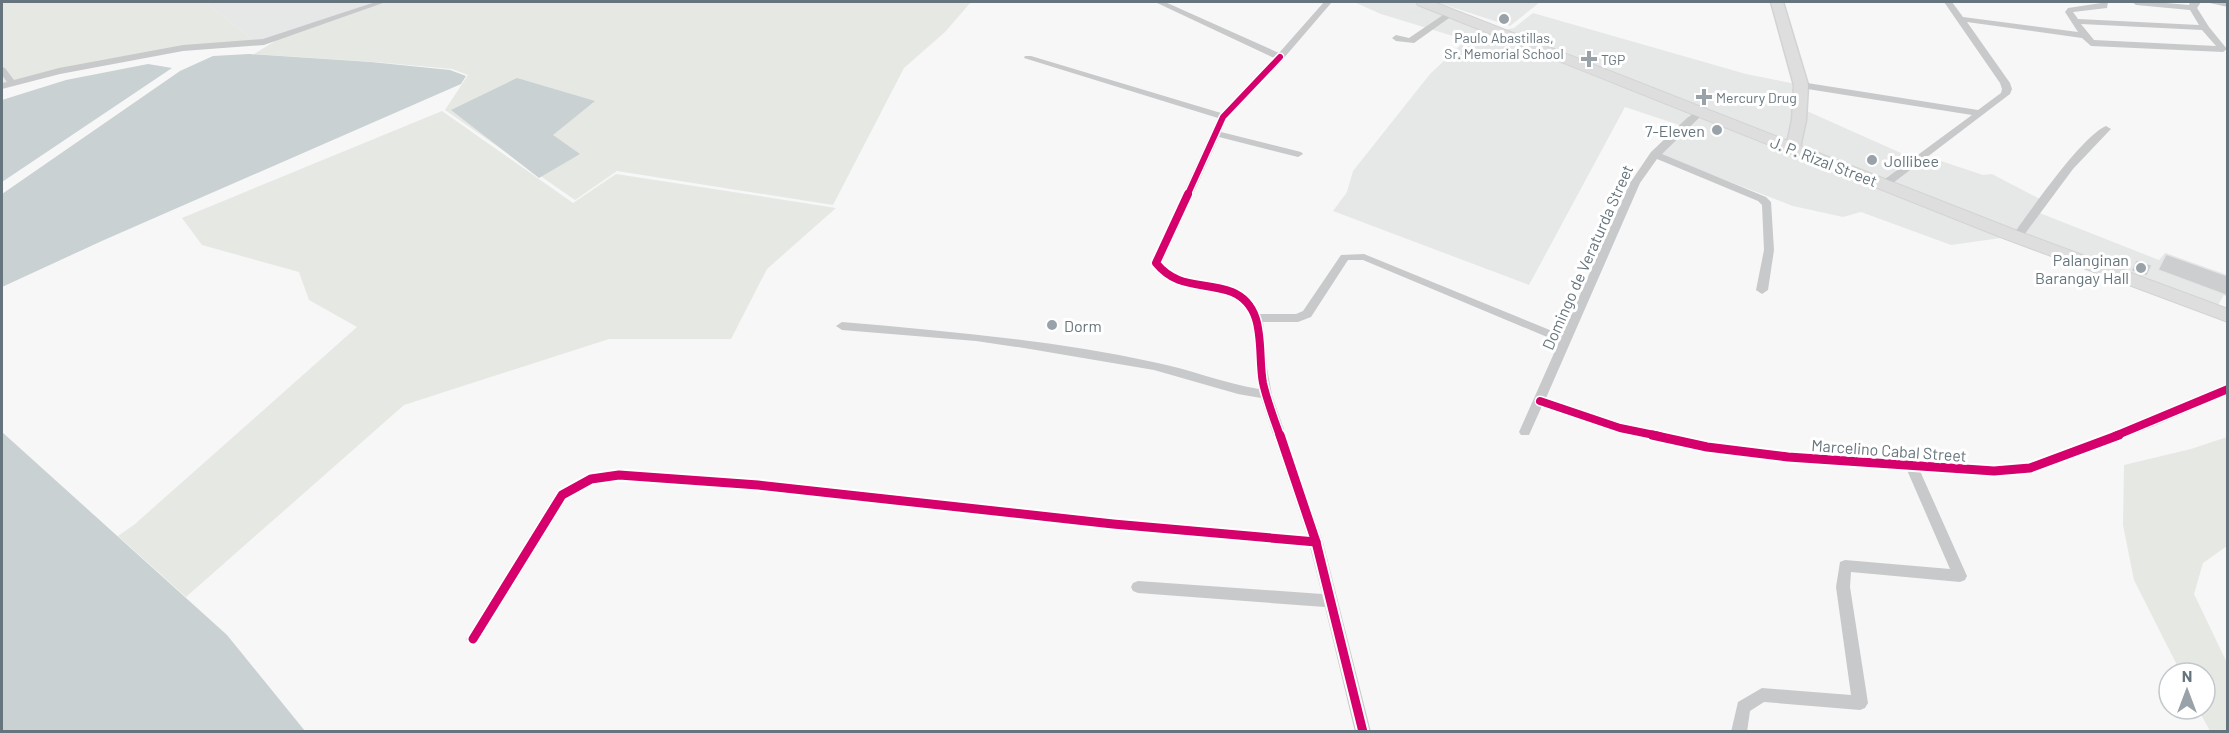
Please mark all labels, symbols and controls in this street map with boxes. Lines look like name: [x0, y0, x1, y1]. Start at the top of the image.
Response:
marker: Paulo Abastillas, Sr. Memorial School: [1497, 12, 1511, 26]
place label: Paulo Abastillas, Sr. Memorial School: [1444, 29, 1564, 62]
place label: TGP: [1601, 51, 1625, 68]
marker: TGP: [1582, 52, 1596, 66]
place label: Mercury Drug: [1716, 89, 1797, 106]
marker: Mercury Drug: [1697, 90, 1711, 104]
place label: 7-Eleven: [1645, 121, 1705, 140]
marker: 7-Eleven: [1710, 123, 1724, 137]
street label: J. P. Rizal Street: [1768, 132, 1880, 190]
place label: Jollibee: [1884, 151, 1939, 170]
marker: Jollibee: [1865, 153, 1879, 167]
street label: Domingo de Veraturda Street: [1538, 162, 1636, 352]
place label: Palanginan Barangay Hall: [2035, 250, 2129, 287]
marker: Palanginan Barangay Hall: [2134, 261, 2148, 275]
place label: Dorm: [1064, 316, 1102, 335]
marker: Dorm: [1045, 318, 1059, 332]
street label: Marcelino Cabal Street: [1811, 435, 1967, 465]
north arrow: [2157, 661, 2217, 721]
text: N: [2182, 666, 2192, 685]

